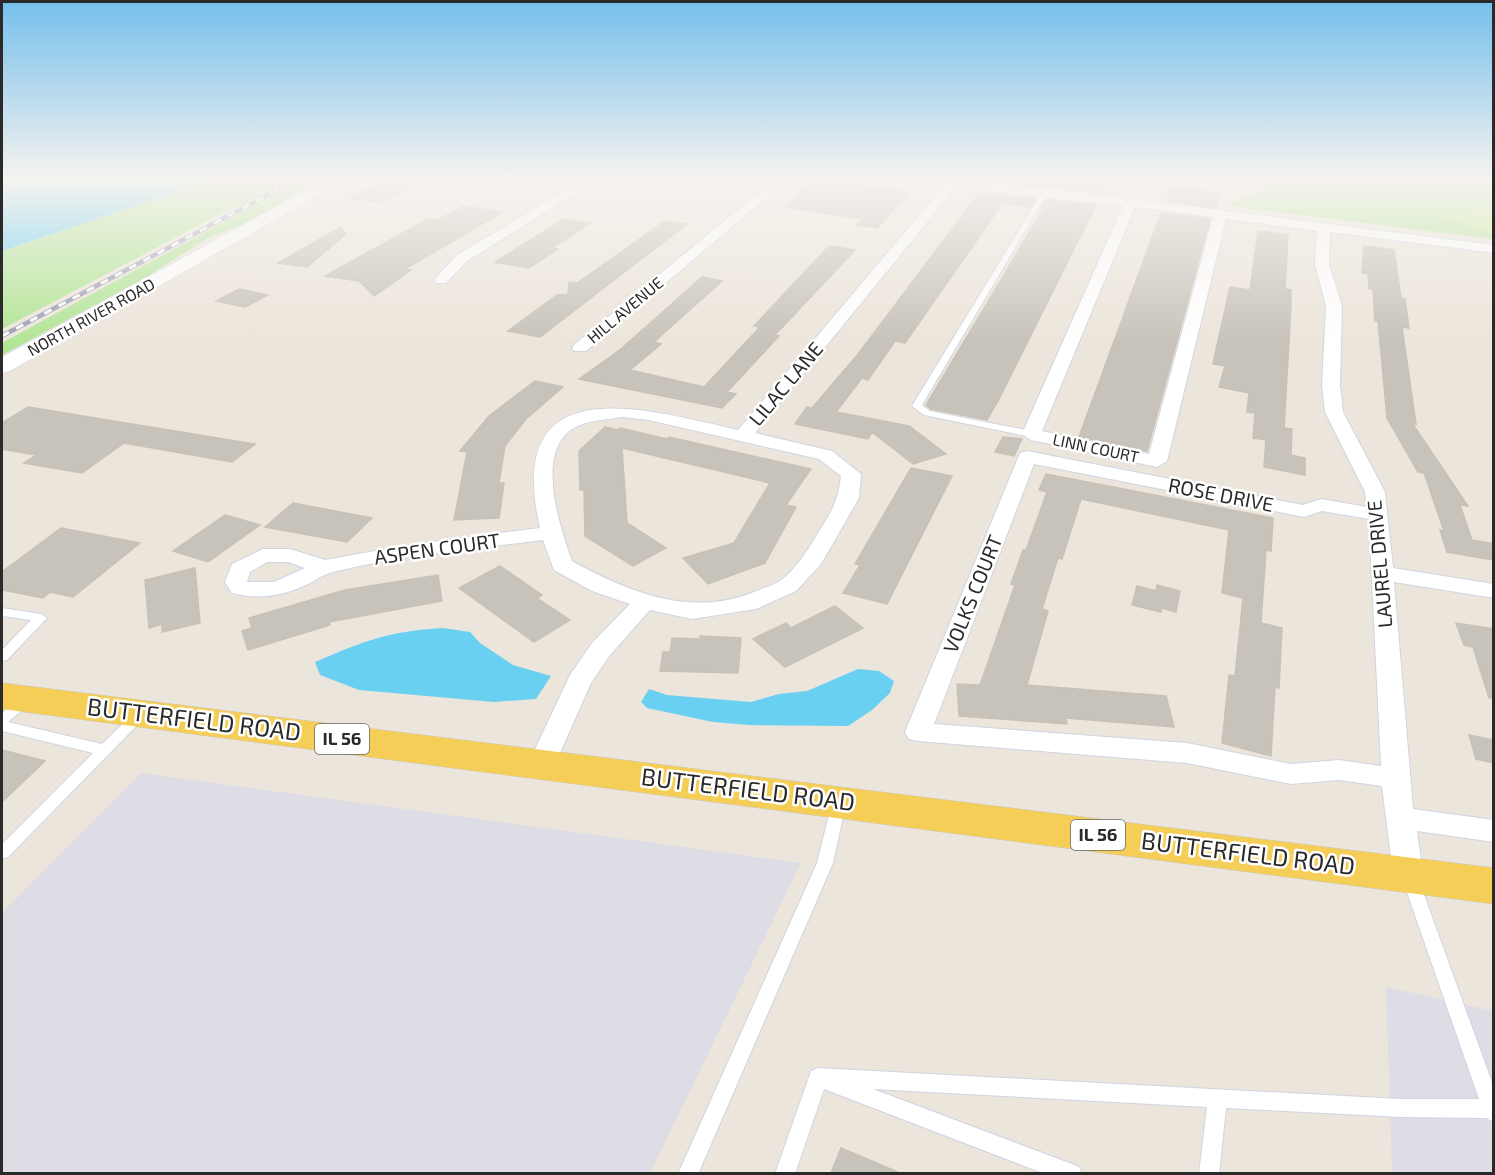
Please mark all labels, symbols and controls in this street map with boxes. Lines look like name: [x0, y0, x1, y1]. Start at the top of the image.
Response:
street label: HILL AVENUE: [583, 272, 666, 347]
street label: NORTH RIVER ROAD: [24, 274, 158, 359]
street label: LILAC LANE: [743, 337, 827, 430]
street label: LINN COURT: [1051, 429, 1141, 466]
street label: ROSE DRIVE: [1166, 472, 1276, 516]
street label: LAUREL DRIVE: [1361, 499, 1397, 629]
street label: ASPEN COURT: [372, 527, 502, 569]
street label: VOLKS COURT: [938, 531, 1007, 656]
street label: BUTTERFIELD ROAD: [86, 691, 303, 746]
road number: IL 56: [315, 724, 369, 754]
street label: BUTTERFIELD ROAD: [640, 761, 857, 816]
road number: IL 56: [1071, 820, 1125, 850]
street label: BUTTERFIELD ROAD: [1140, 825, 1357, 880]

